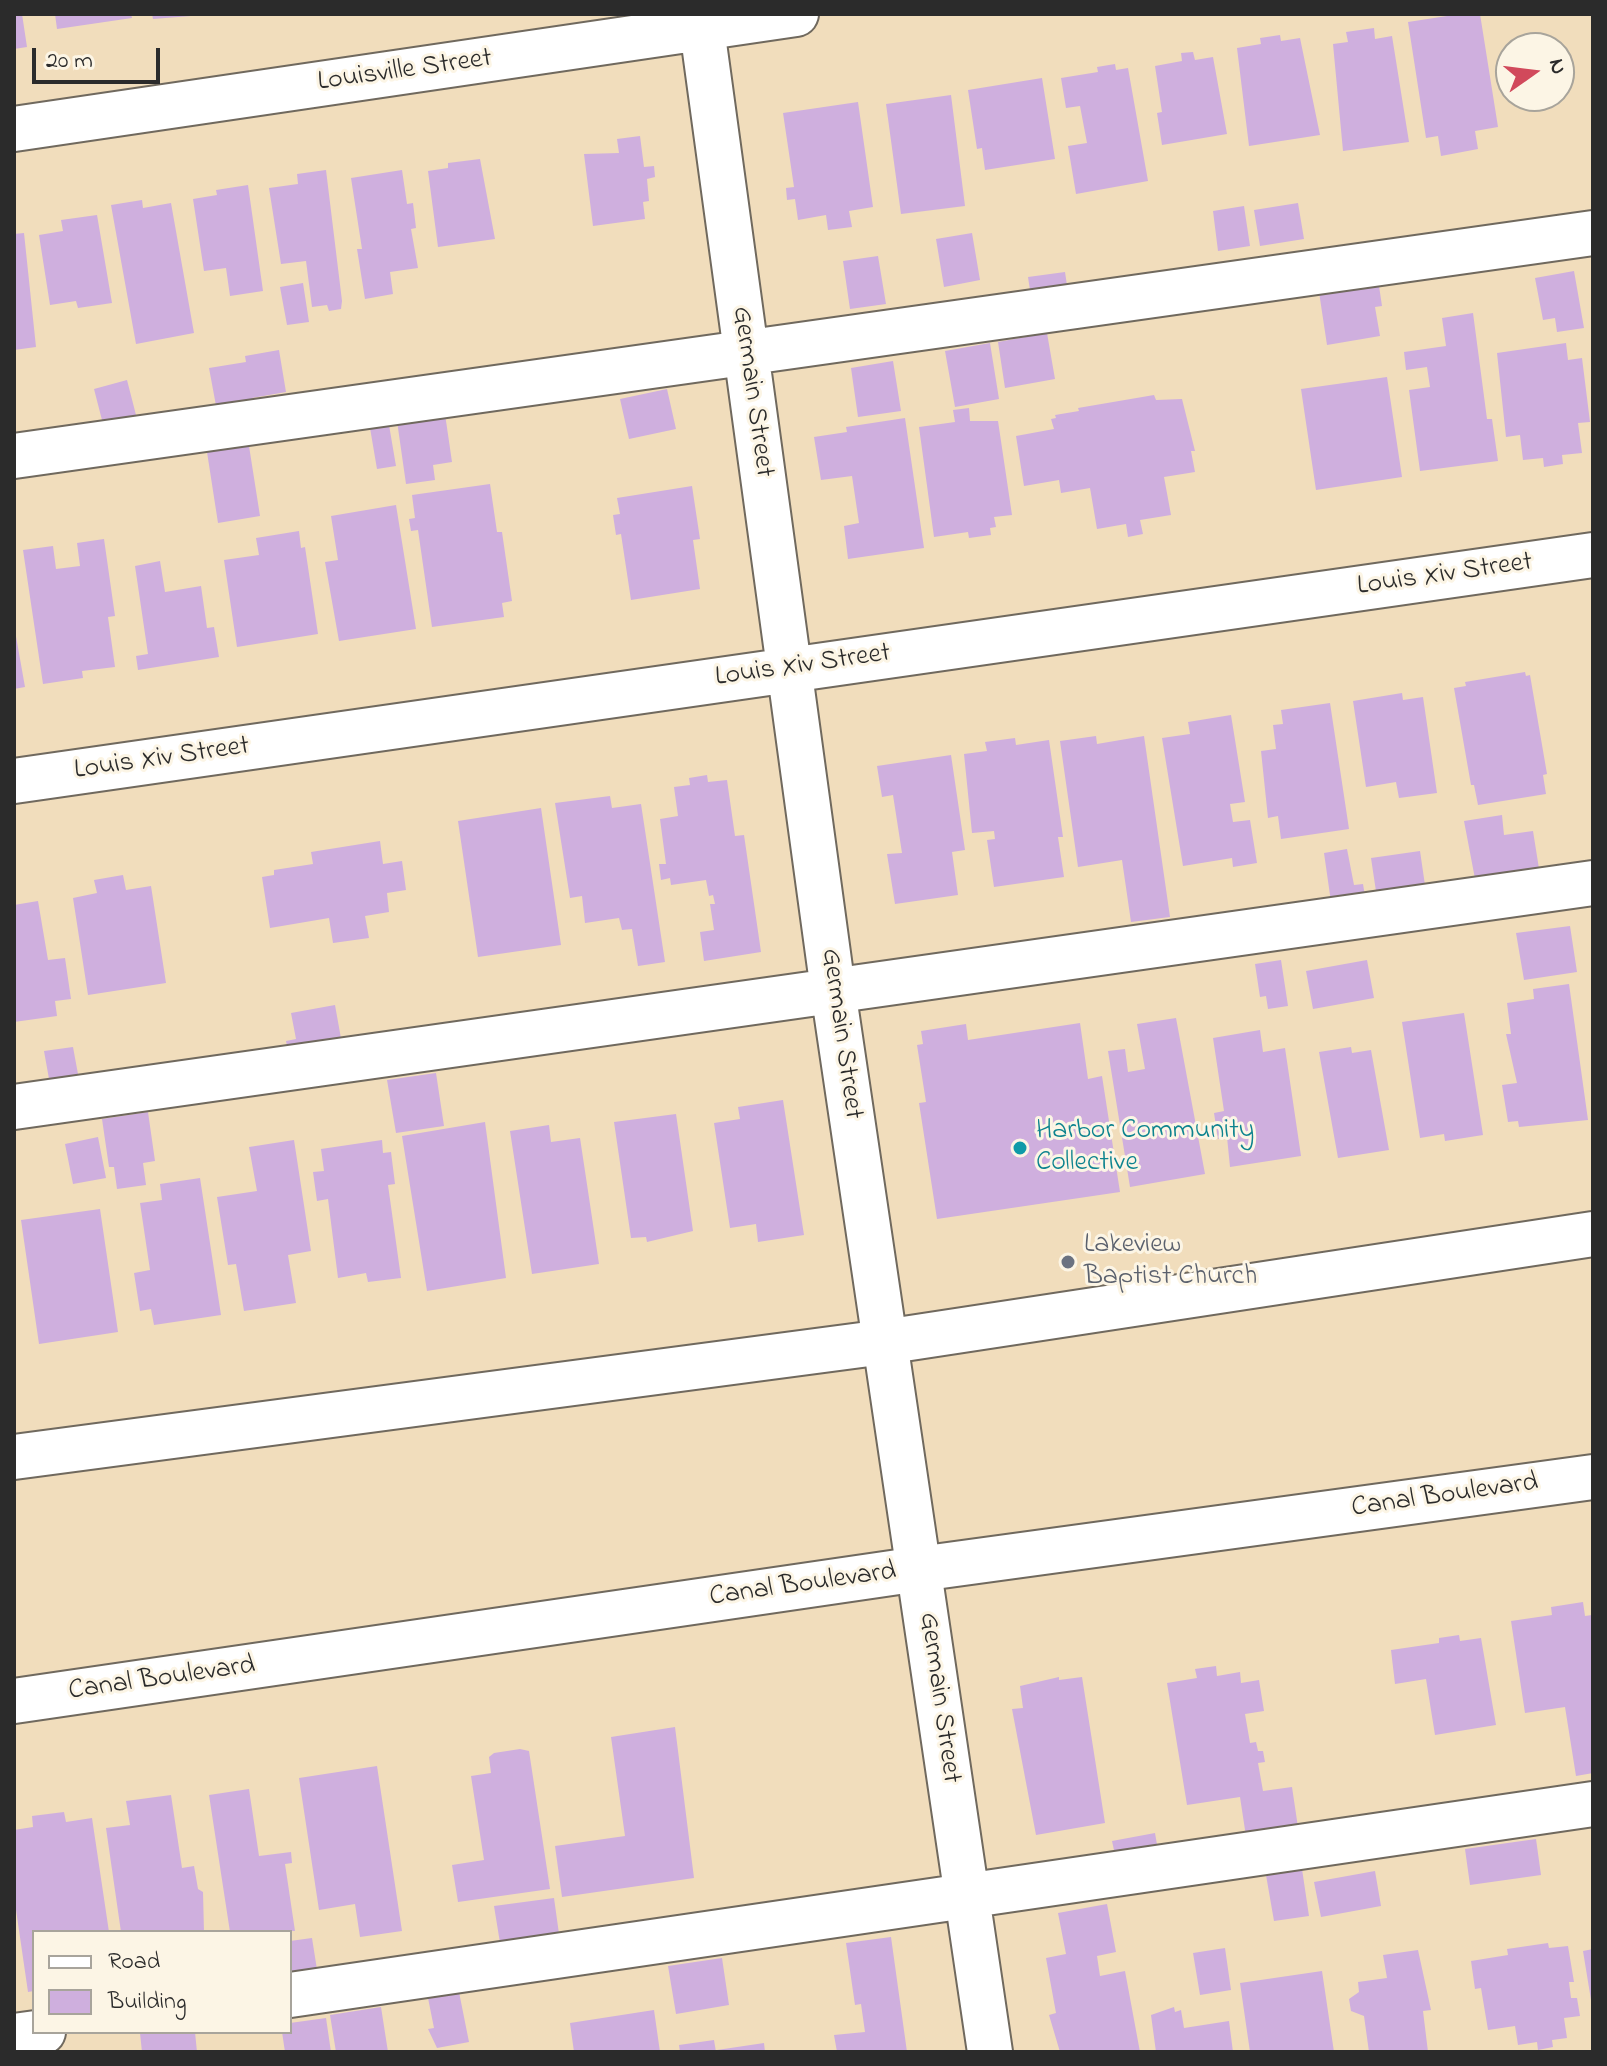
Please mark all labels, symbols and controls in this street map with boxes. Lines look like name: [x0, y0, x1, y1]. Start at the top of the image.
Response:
scale bar: [36, 32, 164, 82]
north arrow: [1495, 32, 1575, 112]
street label: Louisville Street: [316, 43, 494, 101]
text: 20 m: [46, 44, 93, 79]
text: N: [1539, 56, 1574, 78]
street label: Germain Street: [722, 304, 780, 480]
street label: Louis Xiv Street: [1355, 547, 1535, 605]
street label: Louis Xiv Street: [713, 638, 893, 696]
street label: Louis Xiv Street: [72, 731, 252, 789]
street label: Germain Street: [811, 946, 869, 1122]
place label: Harbor Community Collective: [1036, 1115, 1254, 1181]
marker: Harbor Community Collective: [1011, 1139, 1029, 1157]
place label: Lakeview Baptist Church: [1084, 1229, 1257, 1295]
marker: Lakeview Baptist Church: [1059, 1253, 1077, 1271]
street label: Canal Boulevard: [1350, 1467, 1540, 1527]
street label: Canal Boulevard: [708, 1556, 898, 1616]
street label: Germain Street: [909, 1610, 967, 1786]
street label: Canal Boulevard: [67, 1650, 257, 1710]
legend: [32, 1930, 292, 2034]
text: Road: [108, 1945, 160, 1980]
text: Building: [108, 1985, 187, 2020]

